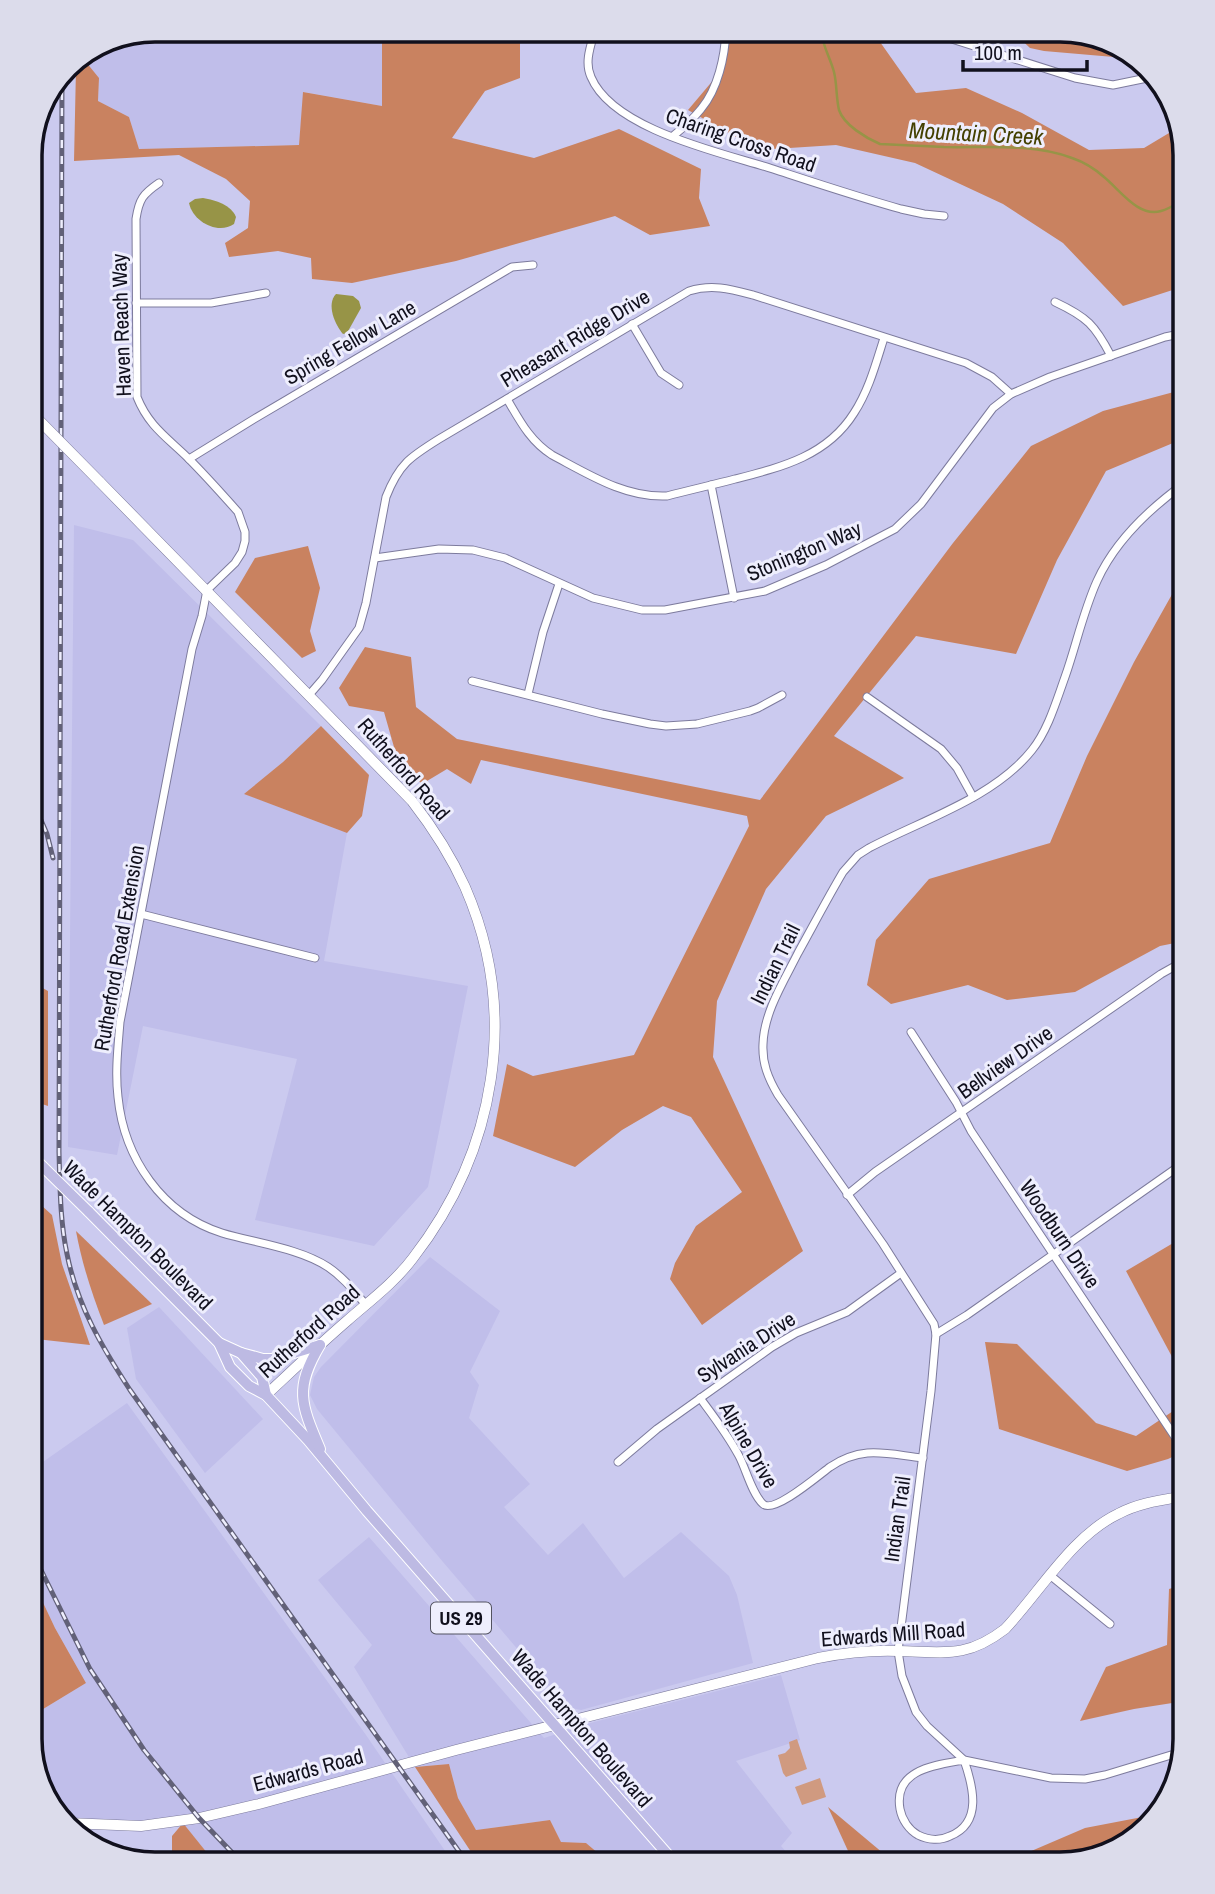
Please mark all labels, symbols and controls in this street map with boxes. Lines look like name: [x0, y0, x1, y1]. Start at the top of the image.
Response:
scale bar: [963, 28, 1087, 72]
text: 100 m: [974, 38, 1022, 67]
street label: Charing Cross Road: [662, 101, 820, 179]
water label: Mountain Creek: [908, 114, 1045, 152]
street label: Haven Reach Way: [104, 253, 138, 397]
street label: Pheasant Ridge Drive: [495, 282, 655, 394]
street label: Spring Fellow Lane: [279, 293, 421, 391]
street label: Stonington Way: [742, 514, 866, 588]
street label: Rutherford Road: [351, 711, 457, 827]
street label: Rutherford Road Extension: [87, 843, 151, 1053]
street label: Indian Trail: [743, 919, 807, 1009]
street label: Bellview Drive: [952, 1019, 1058, 1105]
street label: Wade Hampton Boulevard: [57, 1154, 219, 1316]
street label: Woodburn Drive: [1013, 1174, 1107, 1294]
street label: Rutherford Road: [252, 1278, 366, 1384]
street label: Sylvania Drive: [691, 1304, 801, 1390]
street label: Alpine Drive: [712, 1396, 785, 1493]
street label: Indian Trail: [877, 1474, 917, 1564]
road number: US 29: [431, 1602, 491, 1634]
street label: Edwards Mill Road: [820, 1614, 966, 1654]
street label: Wade Hampton Boulevard: [505, 1643, 659, 1813]
street label: Edwards Road: [250, 1741, 366, 1799]

